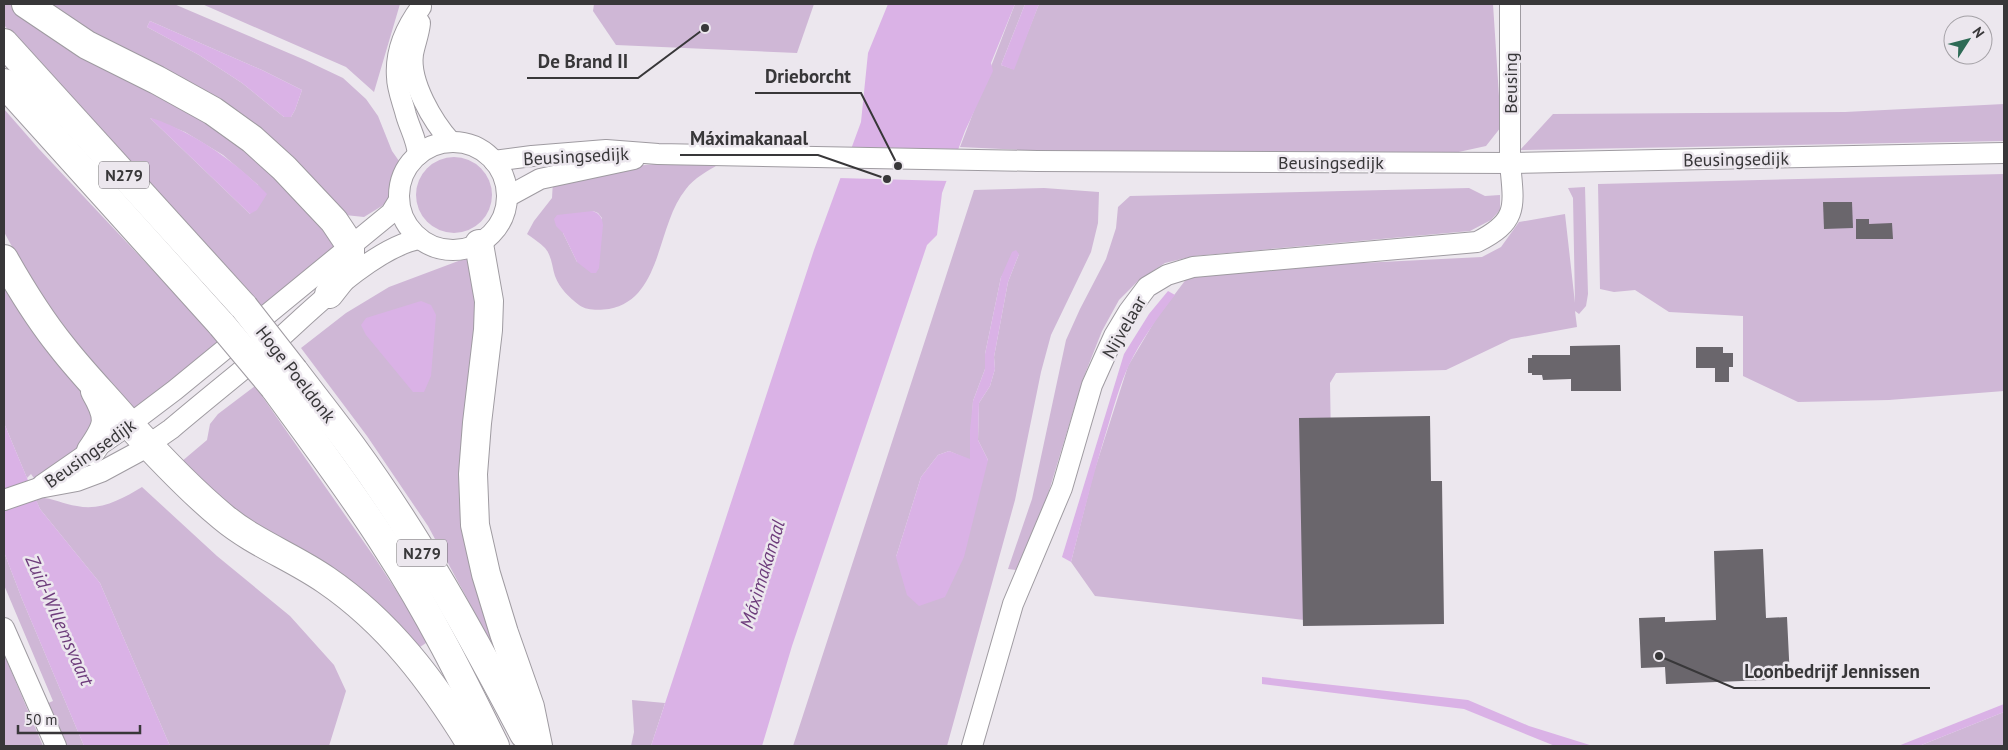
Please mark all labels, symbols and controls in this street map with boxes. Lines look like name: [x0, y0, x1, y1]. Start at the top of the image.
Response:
north arrow: [1943, 15, 1993, 65]
text: N: [1969, 23, 1989, 41]
callout: De Brand II: [527, 44, 638, 78]
text: De Brand II: [538, 49, 628, 73]
street label: Beusing: [1499, 52, 1522, 114]
callout: Drieborcht: [755, 59, 861, 93]
text: Drieborcht: [765, 64, 851, 88]
callout: Máximakanaal: [680, 121, 818, 155]
text: Máximakanaal: [690, 126, 808, 150]
street label: Beusingsedijk: [523, 142, 630, 170]
street label: Beusingsedijk: [1683, 147, 1790, 171]
street label: Beusingsedijk: [1278, 151, 1384, 174]
road number: N279: [99, 162, 149, 188]
street label: Nijvelaar: [1097, 292, 1151, 362]
street label: Hoge Poeldonk: [251, 321, 341, 427]
street label: Beusingsedijk: [40, 413, 140, 493]
water label: Máximakanaal: [734, 517, 790, 631]
road number: N279: [397, 540, 447, 566]
water label: Zuid-Willemsvaart: [20, 550, 100, 690]
callout: Loonbedrijf Jennissen: [1734, 654, 1930, 688]
text: Loonbedrijf Jennissen: [1744, 659, 1920, 683]
scale bar: [18, 702, 140, 734]
text: 50 m: [25, 710, 58, 729]

